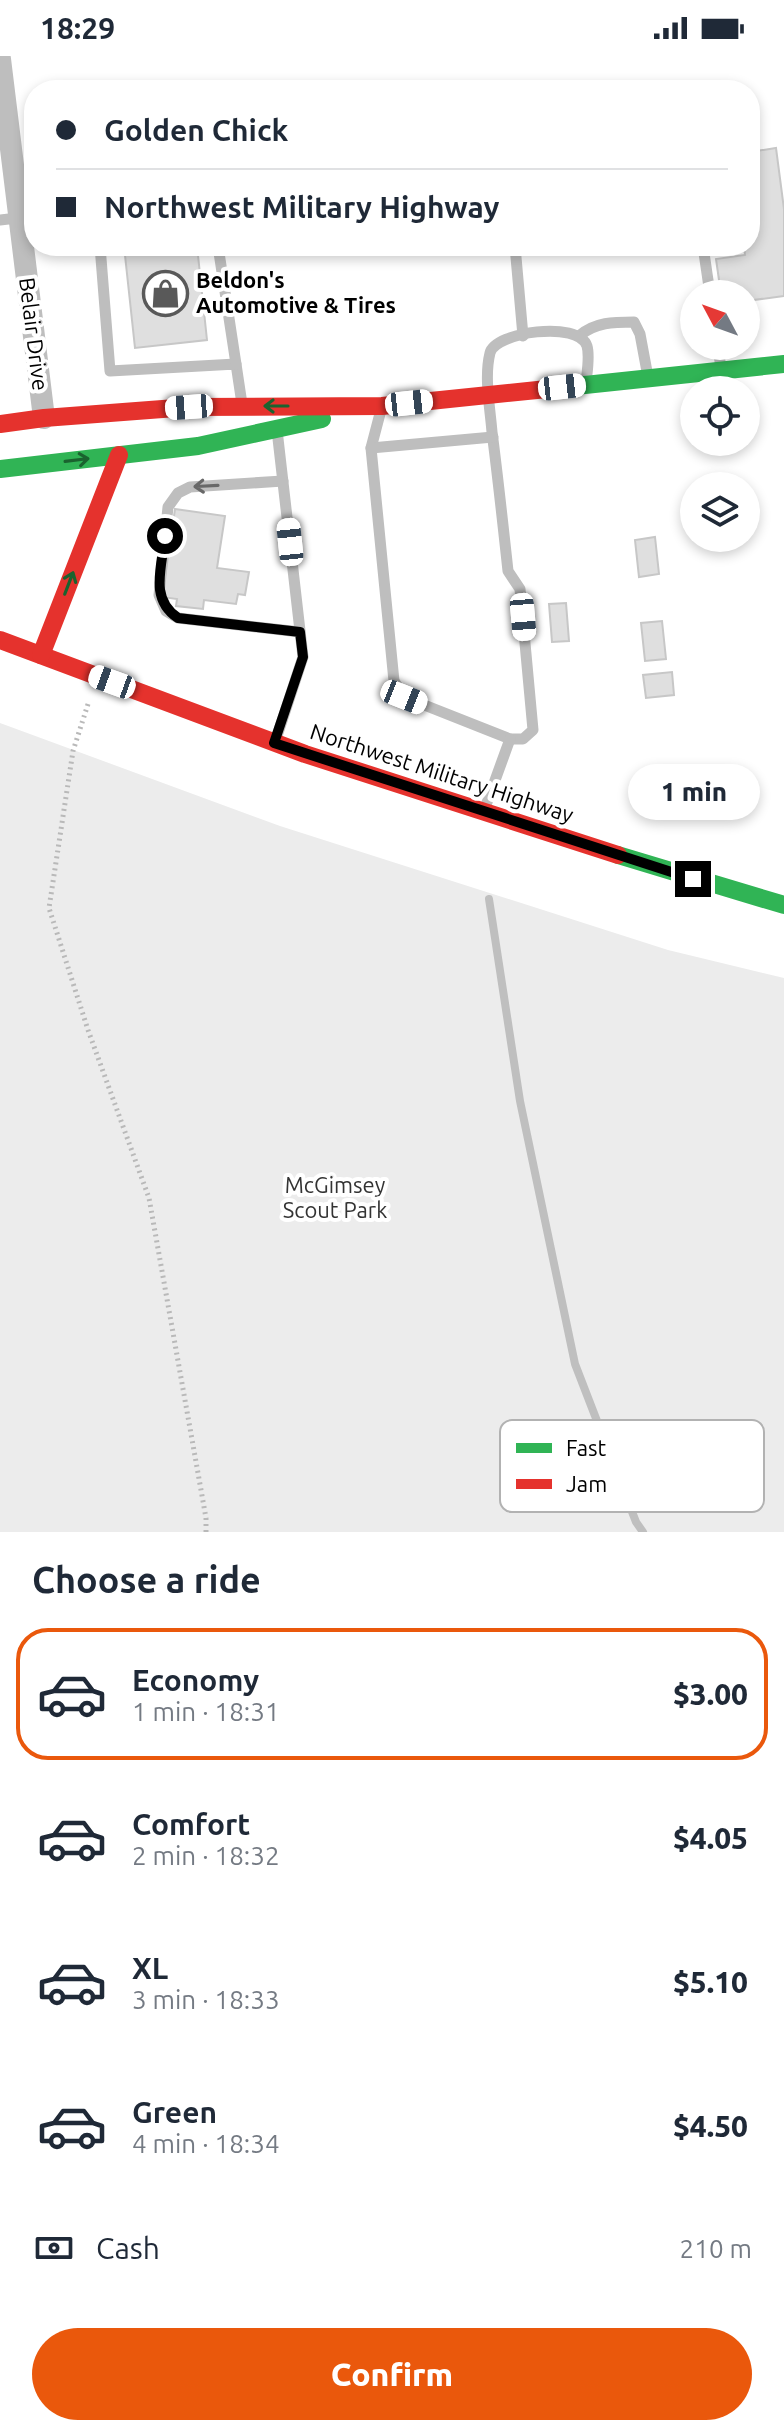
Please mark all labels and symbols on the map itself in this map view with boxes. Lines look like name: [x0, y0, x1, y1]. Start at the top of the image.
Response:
place label: Beldon's Automotive & Tires: [196, 267, 396, 317]
shop icon: Beldon's Automotive & Tires: [141, 269, 189, 317]
street label: Belair Drive: [15, 276, 54, 392]
north arrow: [680, 280, 760, 360]
car: [537, 373, 587, 401]
car: [384, 389, 434, 417]
car: [164, 393, 214, 421]
one-way arrow: [263, 398, 290, 414]
one-way arrow: [64, 452, 90, 467]
one-way arrow: [193, 479, 219, 494]
car: [276, 517, 304, 567]
route start: [147, 518, 183, 554]
one-way arrow: [63, 571, 78, 596]
car: [509, 592, 537, 642]
car: [85, 663, 139, 701]
car: [377, 677, 431, 717]
street label: Northwest Military Highway: [307, 718, 577, 827]
callout: 1 min: [627, 763, 759, 819]
route end: [675, 861, 711, 897]
park label: McGimsey Scout Park: [283, 1172, 387, 1222]
legend: [500, 1420, 764, 1512]
text: Fast: [566, 1435, 607, 1460]
text: Jam: [566, 1471, 607, 1496]

